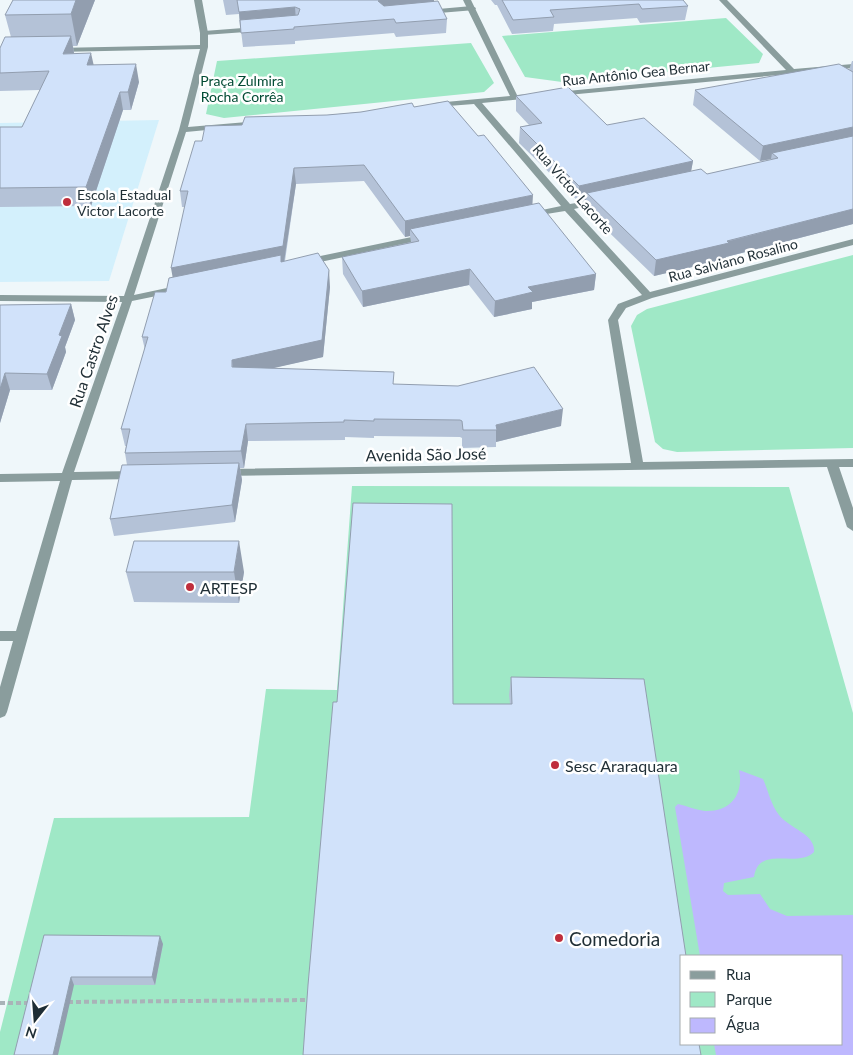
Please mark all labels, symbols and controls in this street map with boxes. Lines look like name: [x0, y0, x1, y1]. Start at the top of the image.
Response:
street label: Rua Antônio Gea Bernar: [561, 57, 711, 89]
park label: Praça Zulmira Rocha Corrêa: [200, 72, 284, 105]
street label: Rua Victor Lacorte: [529, 141, 617, 237]
place label: Escola Estadual Victor Lacorte: [77, 186, 171, 219]
marker: Escola Estadual Victor Lacorte: [61, 196, 73, 208]
street label: Rua Salviano Rosalino: [666, 235, 800, 285]
street label: Rua Castro Alves: [65, 292, 121, 410]
street label: Avenida São José: [366, 443, 486, 465]
place label: ARTESP: [200, 578, 258, 597]
marker: ARTESP: [184, 581, 196, 593]
place label: Sesc Araraquara: [565, 756, 678, 775]
marker: Sesc Araraquara: [549, 759, 561, 771]
place label: Comedoria: [569, 927, 660, 950]
marker: Comedoria: [553, 932, 565, 944]
legend: [680, 955, 843, 1045]
text: Rua: [726, 965, 751, 983]
text: Parque: [726, 990, 772, 1008]
north arrow: [10, 995, 60, 1045]
text: Água: [726, 1015, 760, 1033]
text: N: [23, 1023, 39, 1043]

